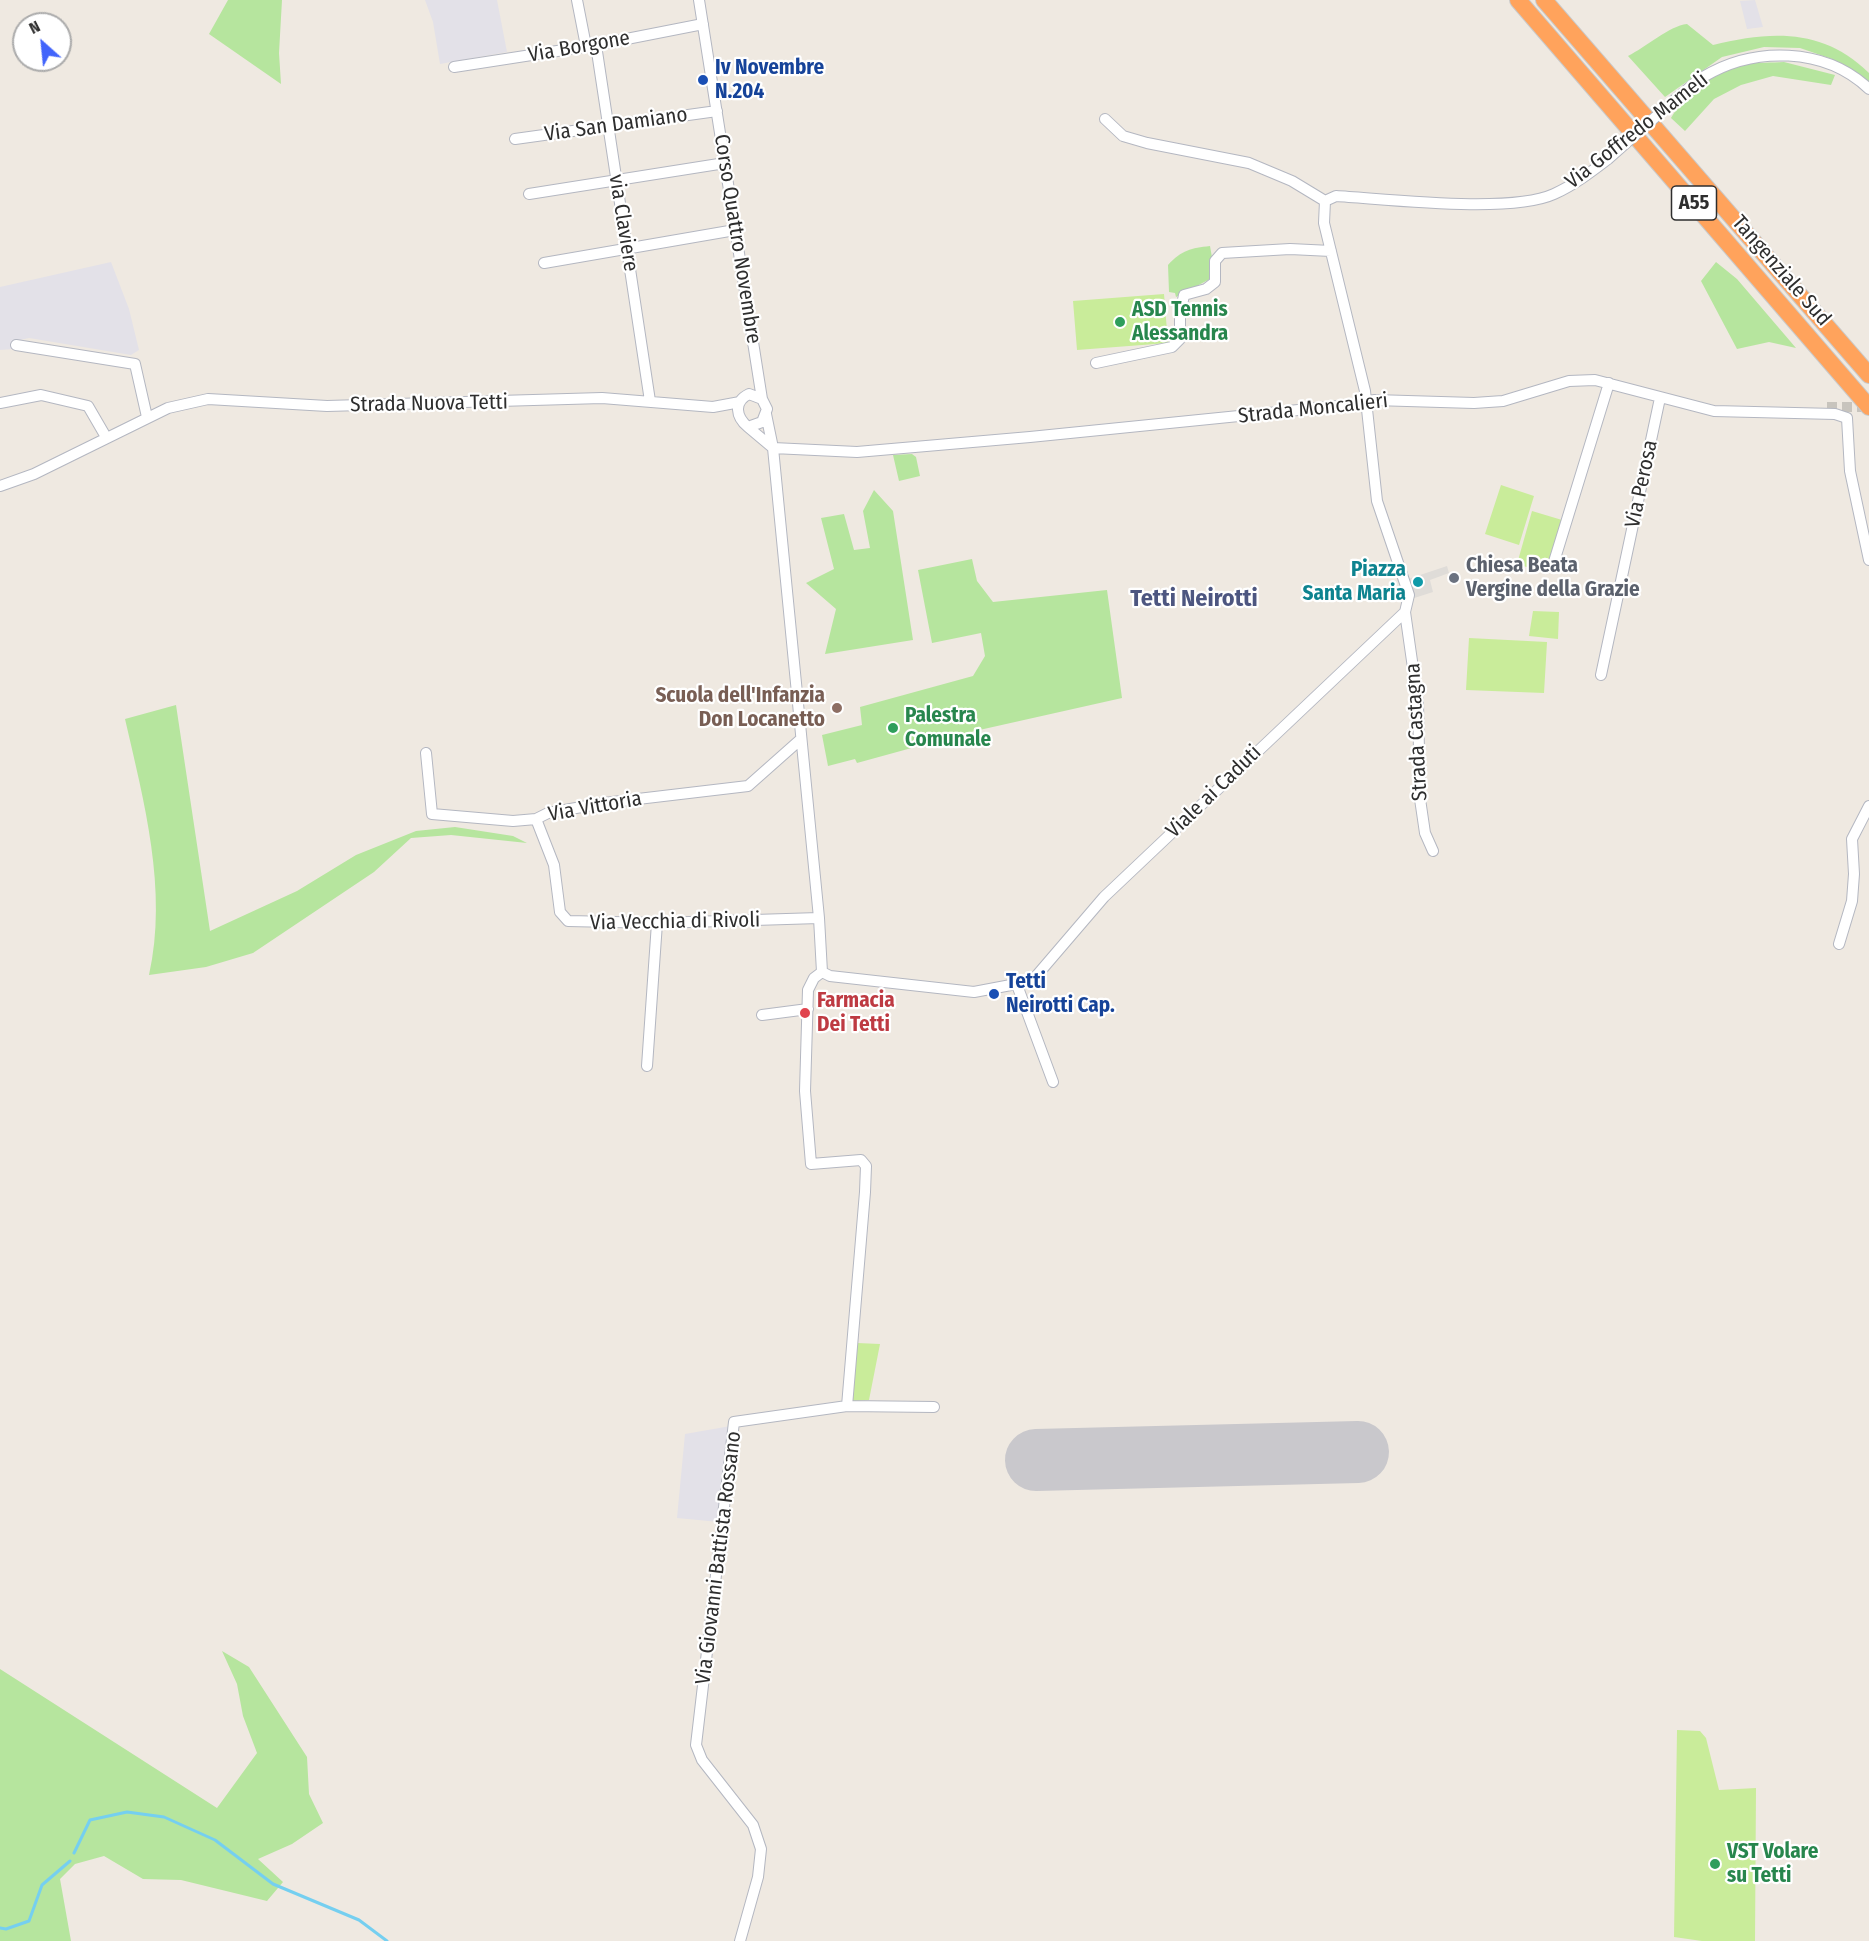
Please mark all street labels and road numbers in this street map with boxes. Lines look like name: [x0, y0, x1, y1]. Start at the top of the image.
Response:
street label: Via Borgone: [526, 26, 632, 68]
street label: Via Goffredo Mameli: [1561, 67, 1713, 195]
street label: Via San Damiano: [543, 102, 689, 148]
street label: Corso Quattro Novembre: [708, 132, 766, 346]
street label: via Claviere: [603, 173, 643, 273]
road number: A55: [1672, 186, 1716, 220]
street label: Tangenziale Sud: [1726, 211, 1836, 331]
street label: Strada Moncalieri: [1237, 389, 1389, 429]
street label: Strada Nuova Tetti: [350, 390, 508, 418]
street label: Via Perosa: [1620, 438, 1664, 530]
street label: Strada Castagna: [1401, 662, 1433, 802]
street label: Viale ai Caduti: [1161, 740, 1267, 844]
street label: Via Vittoria: [546, 786, 644, 828]
street label: Via Vecchia di Rivoli: [590, 908, 760, 936]
street label: Via Giovanni Battista Rossano: [691, 1430, 747, 1686]

